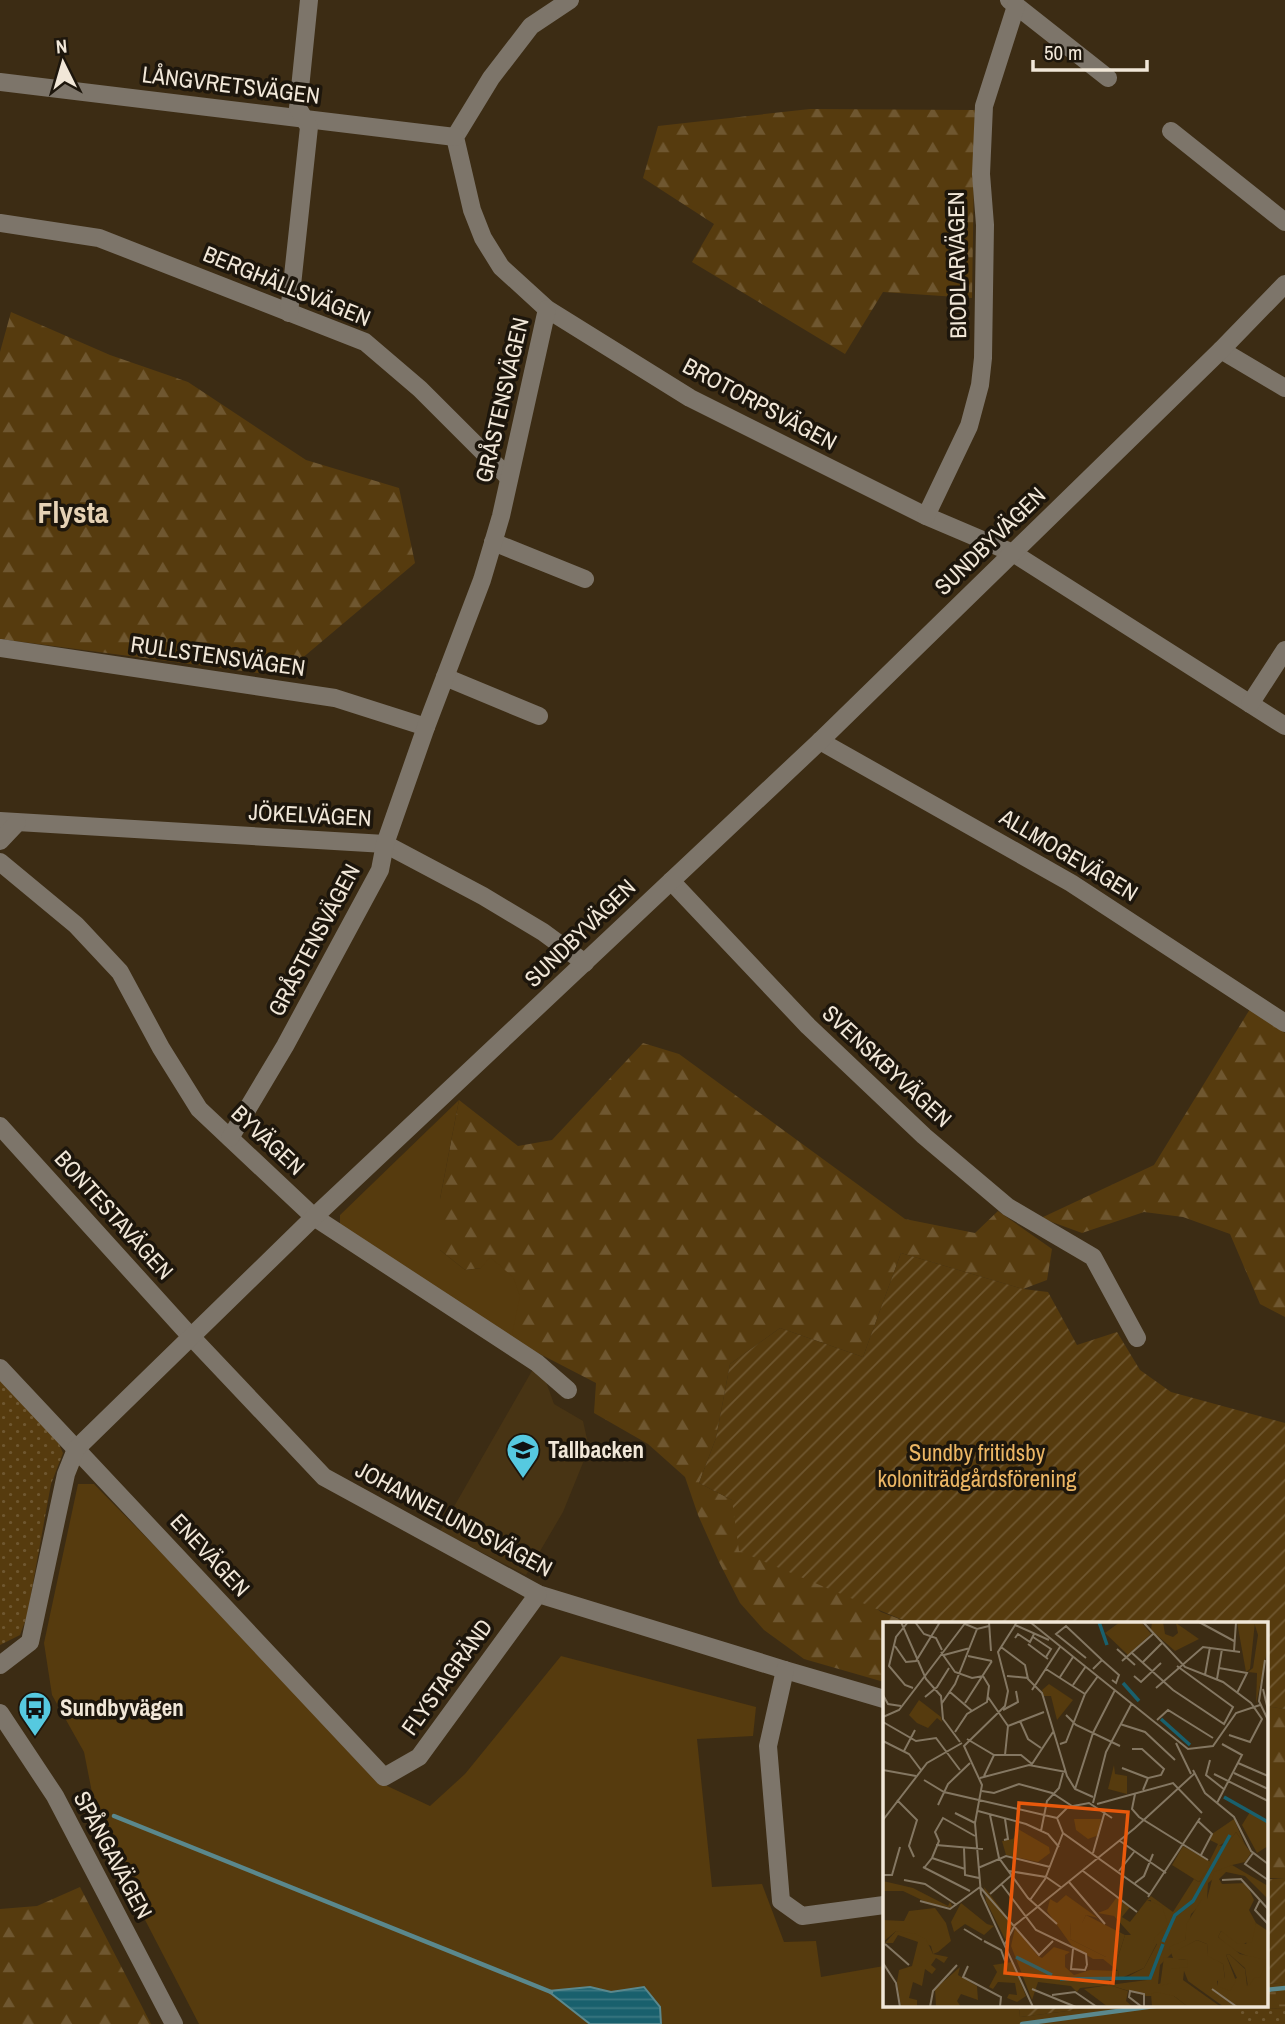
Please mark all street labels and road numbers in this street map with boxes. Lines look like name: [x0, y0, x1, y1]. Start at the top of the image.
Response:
street label: LÅNGVRETSVÄGEN: [140, 58, 322, 111]
street label: BIODLARVÄGEN: [940, 191, 973, 339]
street label: BERGHÄLLSVÄGEN: [199, 238, 375, 333]
street label: GRÅSTENSVÄGEN: [467, 314, 536, 485]
street label: BROTORPSVÄGEN: [678, 350, 843, 457]
street label: SUNDBYVÄGEN: [927, 480, 1052, 602]
street label: RULLSTENSVÄGEN: [129, 628, 307, 683]
street label: JÖKELVÄGEN: [248, 796, 372, 833]
street label: ALLMOGEVÄGEN: [994, 801, 1144, 908]
street label: GRÅSTENSVÄGEN: [260, 858, 367, 1021]
street label: SUNDBYVÄGEN: [517, 872, 642, 994]
street label: SVENSKBYVÄGEN: [816, 998, 959, 1134]
street label: BYVÄGEN: [225, 1098, 312, 1182]
street label: BONTESTAVÄGEN: [48, 1144, 181, 1286]
street label: JOHANNELUNDSVÄGEN: [350, 1454, 558, 1584]
street label: ENEVÄGEN: [164, 1506, 257, 1603]
street label: FLYSTAGRÄND: [394, 1612, 499, 1741]
street label: SPÅNGAVÄGEN: [67, 1785, 160, 1924]

